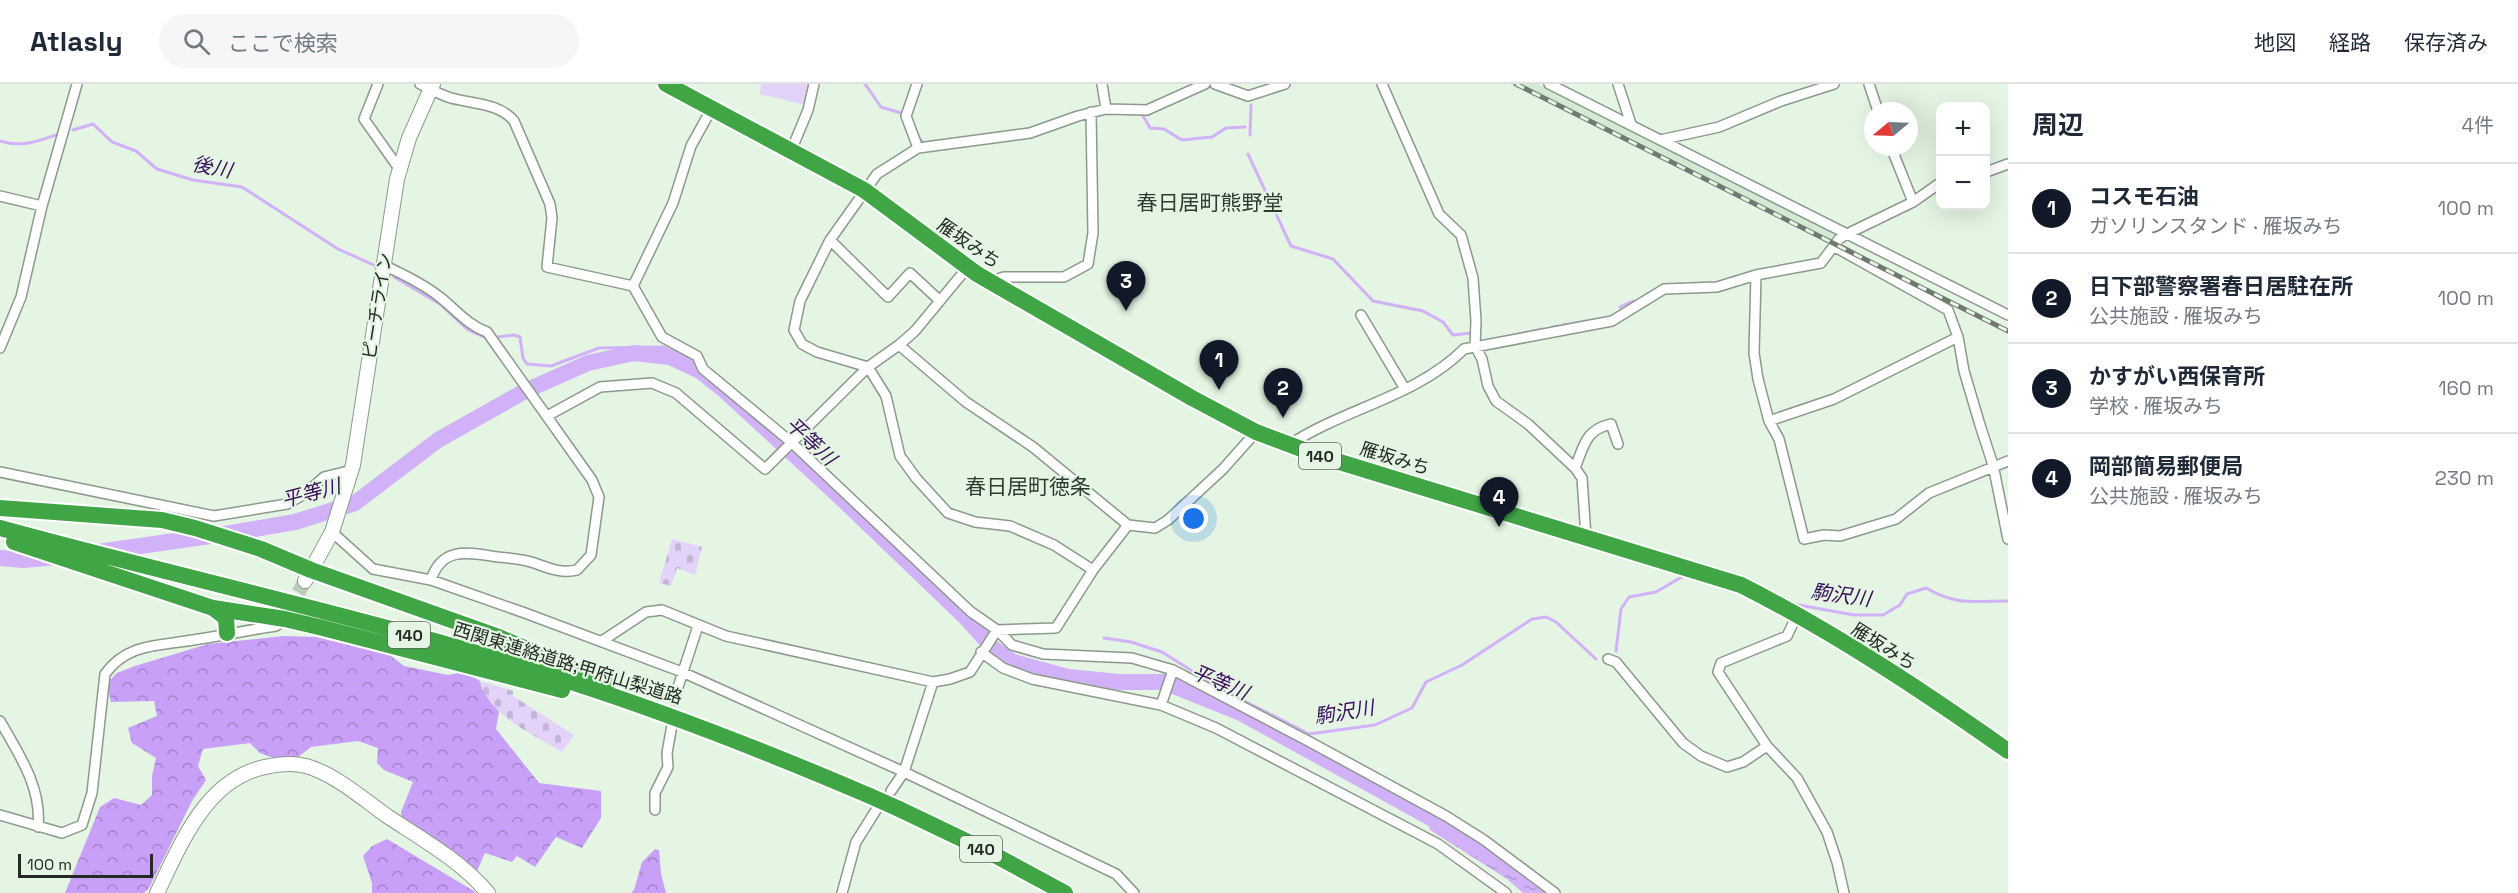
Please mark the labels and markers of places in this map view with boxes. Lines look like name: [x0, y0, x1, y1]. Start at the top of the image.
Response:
pin: 3: [1106, 262, 1146, 311]
pin: 1: [1200, 340, 1238, 390]
pin: 2: [1264, 368, 1302, 418]
pin: 4: [1480, 478, 1518, 527]

